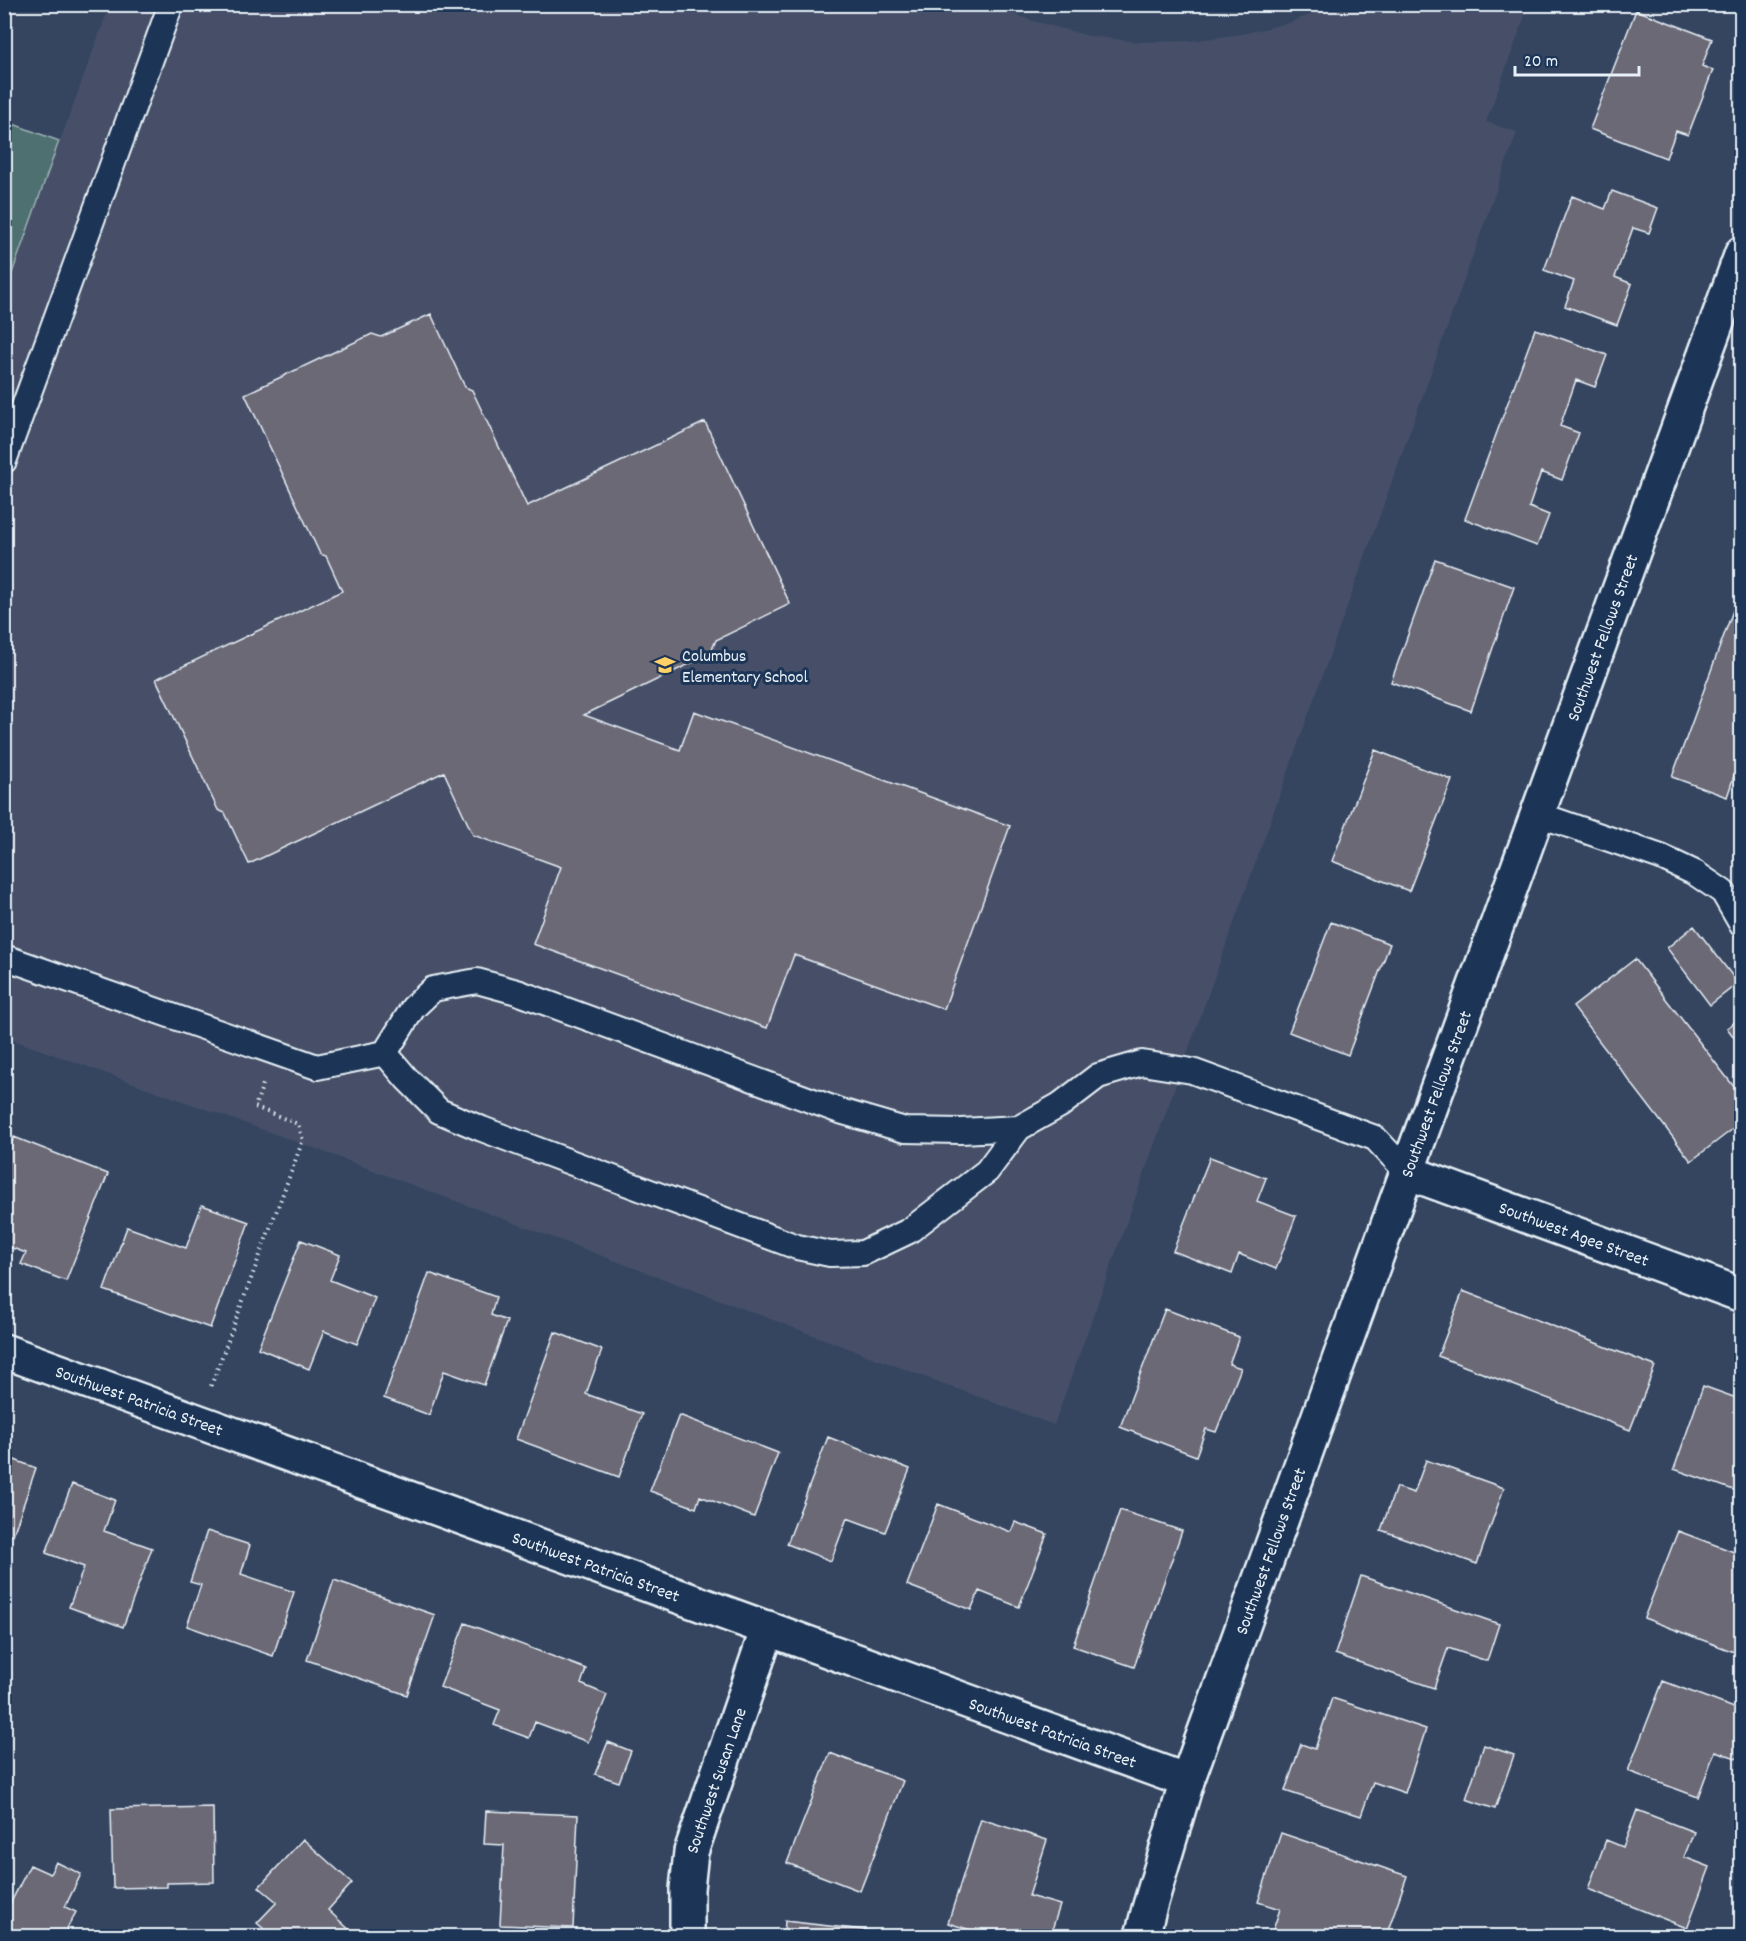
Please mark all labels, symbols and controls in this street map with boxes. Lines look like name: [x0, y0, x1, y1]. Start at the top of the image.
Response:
scale bar: [1515, 39, 1640, 77]
text: 20 m: [1524, 50, 1558, 75]
street label: Southwest Fellows Street: [1562, 551, 1646, 725]
place label: Columbus Elementary School: [682, 645, 809, 691]
school or university icon: Columbus Elementary School: [653, 653, 677, 677]
street label: Southwest Fellows Street: [1396, 1007, 1480, 1182]
street label: Southwest Agee Street: [1495, 1197, 1652, 1275]
street label: Southwest Patricia Street: [51, 1361, 226, 1445]
street label: Southwest Fellows Street: [1231, 1464, 1314, 1639]
street label: Southwest Patricia Street: [508, 1527, 683, 1611]
street label: Southwest Patricia Street: [965, 1693, 1140, 1777]
street label: Southwest Susan Lane: [681, 1705, 755, 1857]

